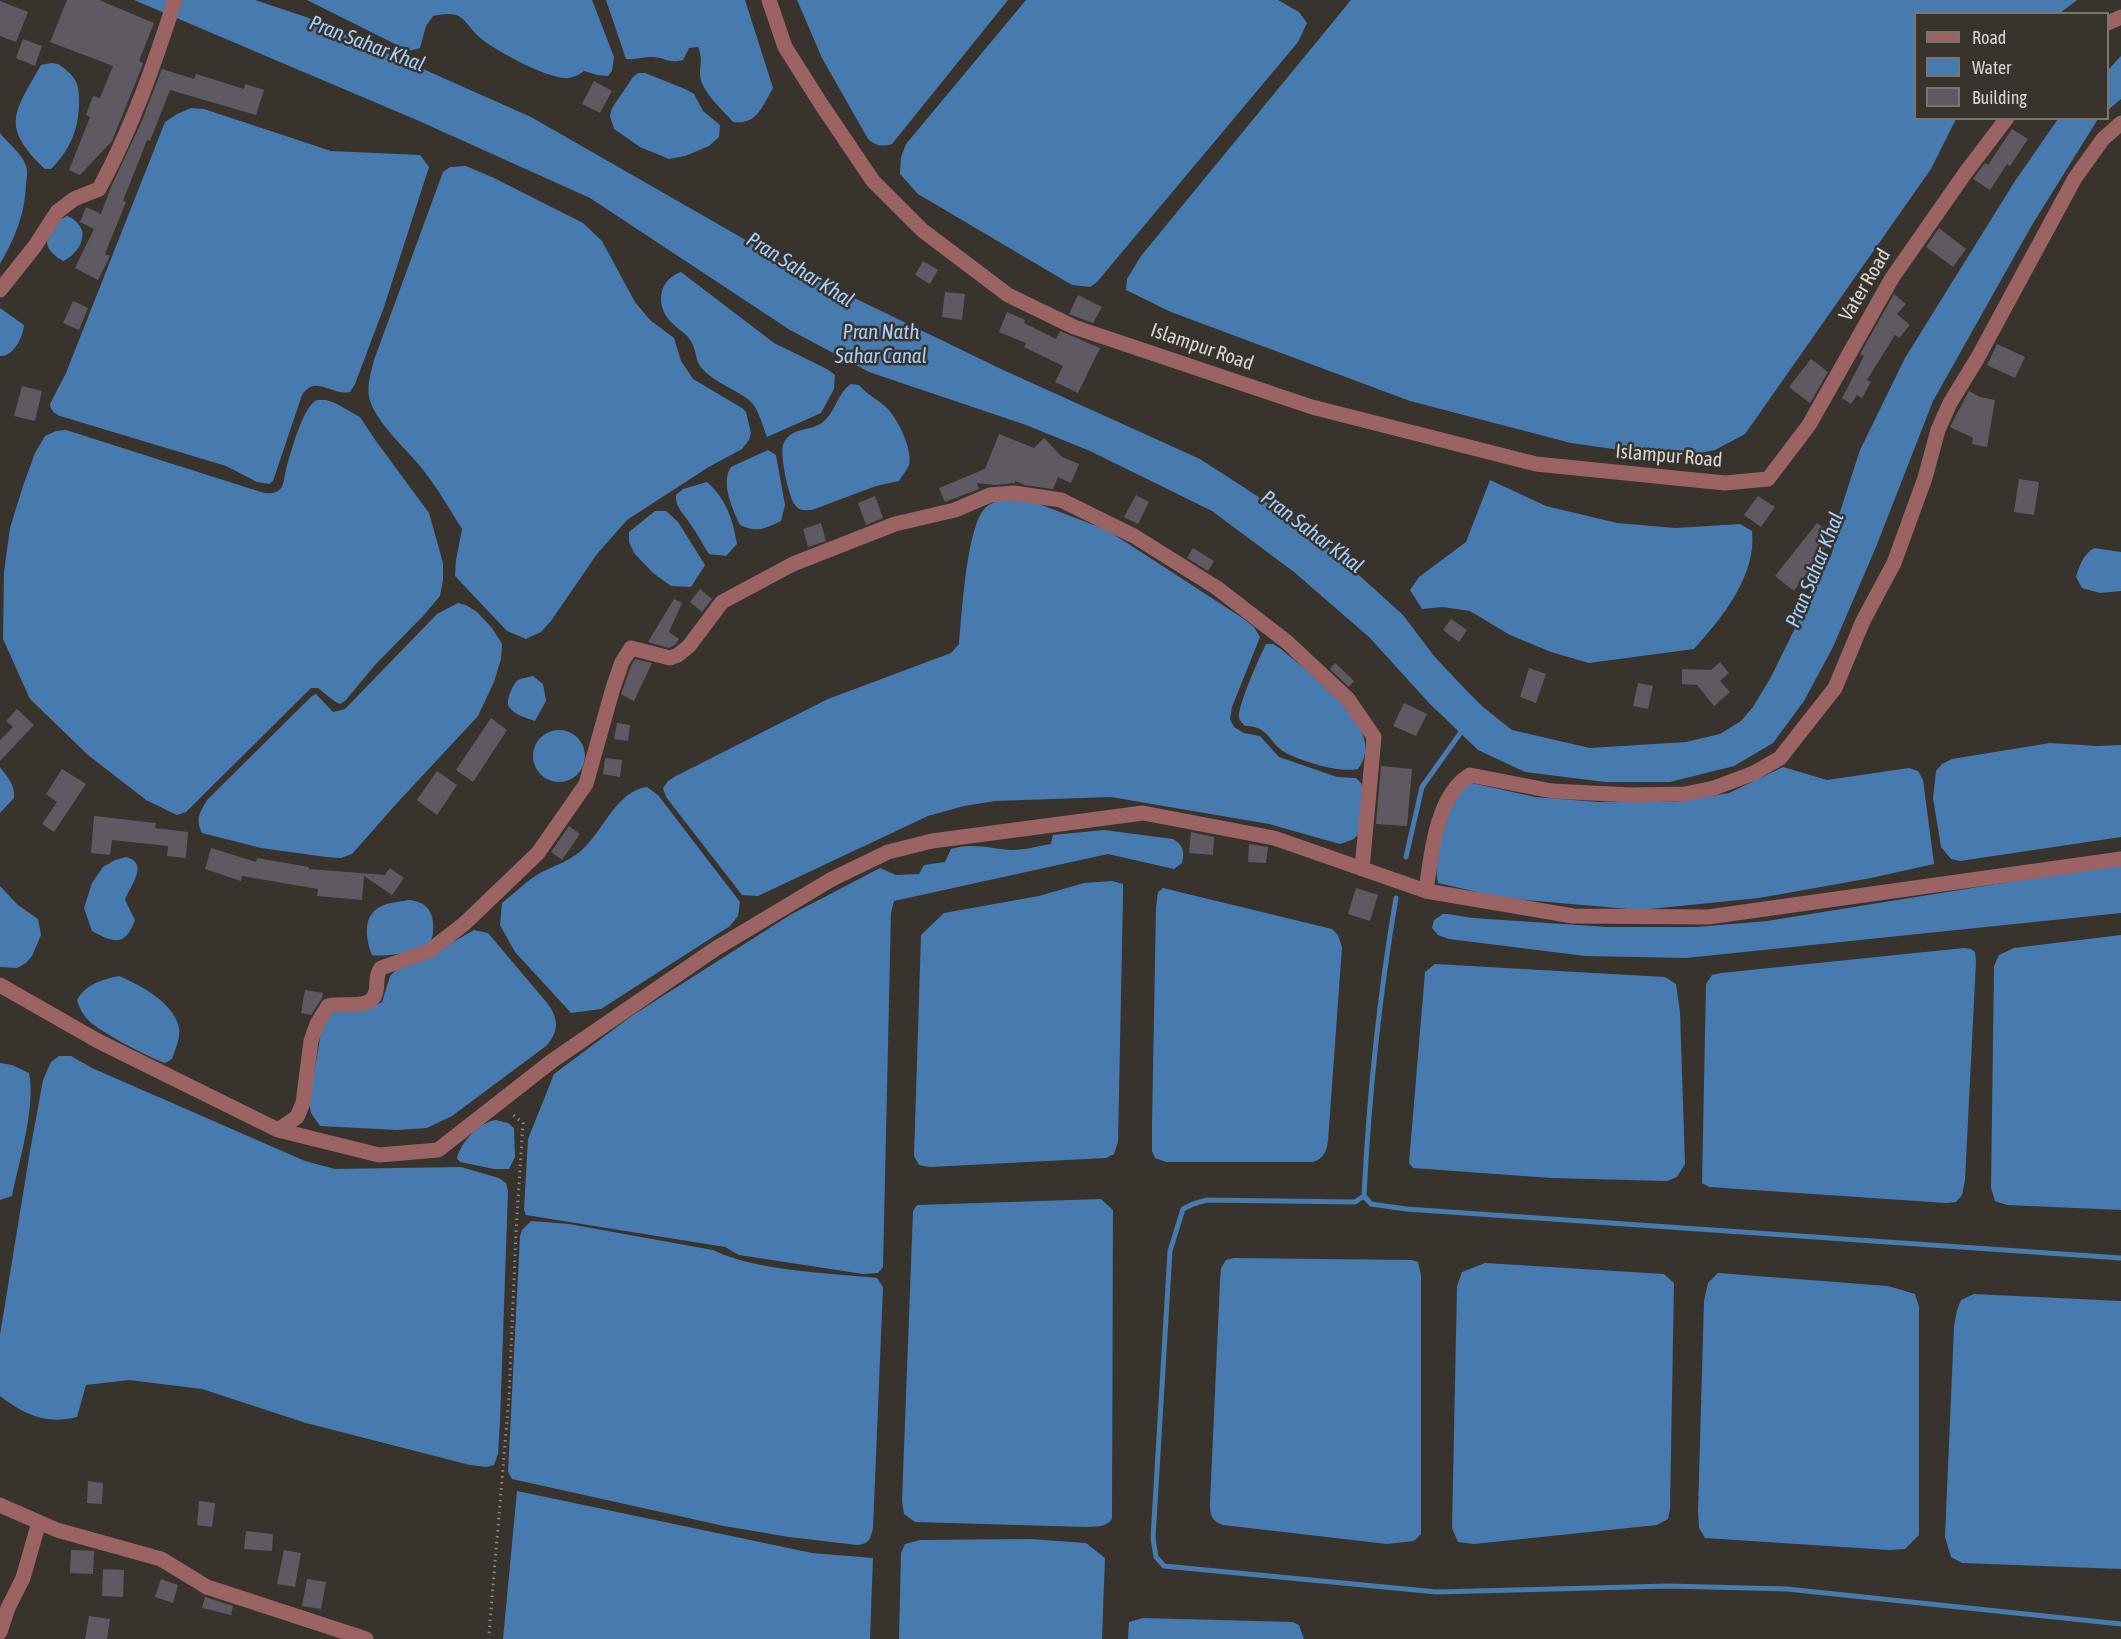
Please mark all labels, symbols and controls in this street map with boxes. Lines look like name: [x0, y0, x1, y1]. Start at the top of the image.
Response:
water label: Pran Sahar Khal: [305, 10, 429, 78]
legend: [1914, 12, 2109, 120]
text: Road: [1972, 27, 2006, 48]
text: Water: [1972, 57, 2011, 78]
text: Building: [1972, 87, 2027, 108]
water label: Pran Sahar Khal: [742, 227, 858, 313]
street label: Vater Road: [1834, 245, 1896, 325]
street label: Islampur Road: [1147, 318, 1257, 376]
water label: Pran Nath Sahar Canal: [835, 319, 927, 369]
street label: Islampur Road: [1615, 439, 1723, 473]
water label: Pran Sahar Khal: [1256, 485, 1368, 579]
water label: Pran Sahar Khal: [1780, 509, 1850, 631]

